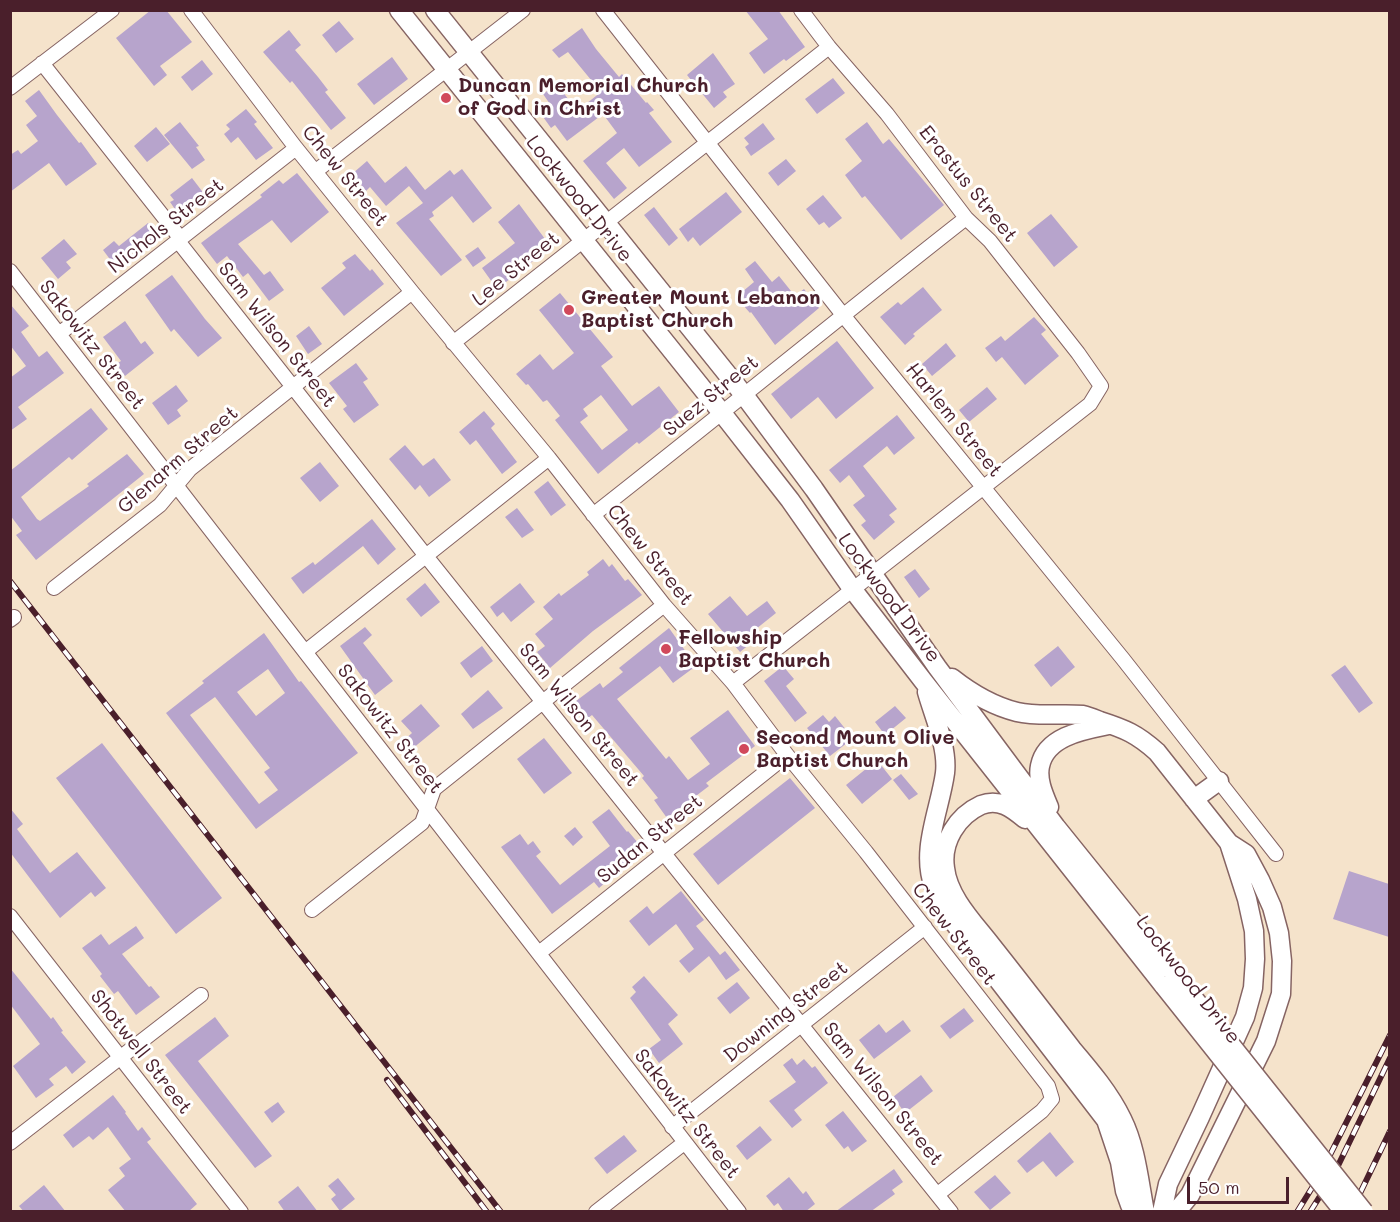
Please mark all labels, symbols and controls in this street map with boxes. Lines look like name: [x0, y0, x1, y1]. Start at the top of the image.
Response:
place label: Duncan Memorial Church of God in Christ: [458, 74, 708, 121]
marker: Duncan Memorial Church of God in Christ: [439, 91, 453, 105]
street label: Chew Street: [297, 120, 393, 232]
street label: Erastus Street: [914, 121, 1022, 247]
street label: Lockwood Drive: [521, 131, 637, 267]
street label: Nichols Street: [103, 173, 229, 279]
street label: Lee Street: [468, 227, 564, 311]
street label: Sam Wilson Street: [213, 258, 341, 412]
street label: Sakowitz Street: [34, 275, 150, 415]
place label: Greater Mount Lebanon Baptist Church: [581, 286, 820, 333]
marker: Greater Mount Lebanon Baptist Church: [562, 303, 576, 317]
street label: Suez Street: [658, 350, 764, 442]
street label: Harlem Street: [901, 358, 1007, 482]
street label: Glenarm Street: [113, 401, 243, 519]
street label: Chew Street: [602, 499, 698, 611]
street label: Lockwood Drive: [832, 529, 946, 667]
place label: Fellowship Baptist Church: [678, 626, 830, 673]
street label: Sam Wilson Street: [514, 638, 644, 792]
marker: Fellowship Baptist Church: [659, 642, 673, 656]
street label: Sakowitz Street: [332, 659, 448, 799]
place label: Second Mount Olive Baptist Church: [756, 726, 954, 773]
marker: Second Mount Olive Baptist Church: [737, 742, 751, 756]
street label: Sudan Street: [593, 789, 707, 889]
street label: Chew Street: [907, 878, 1001, 990]
street label: Lockwood Drive: [1131, 911, 1245, 1049]
street label: Downing Street: [719, 956, 853, 1068]
street label: Shotwell Street: [85, 985, 197, 1119]
street label: Sam Wilson Street: [818, 1017, 948, 1171]
street label: Sakowitz Street: [629, 1044, 745, 1184]
scale bar: [1190, 1165, 1292, 1203]
text: 50 m: [1198, 1175, 1240, 1199]

